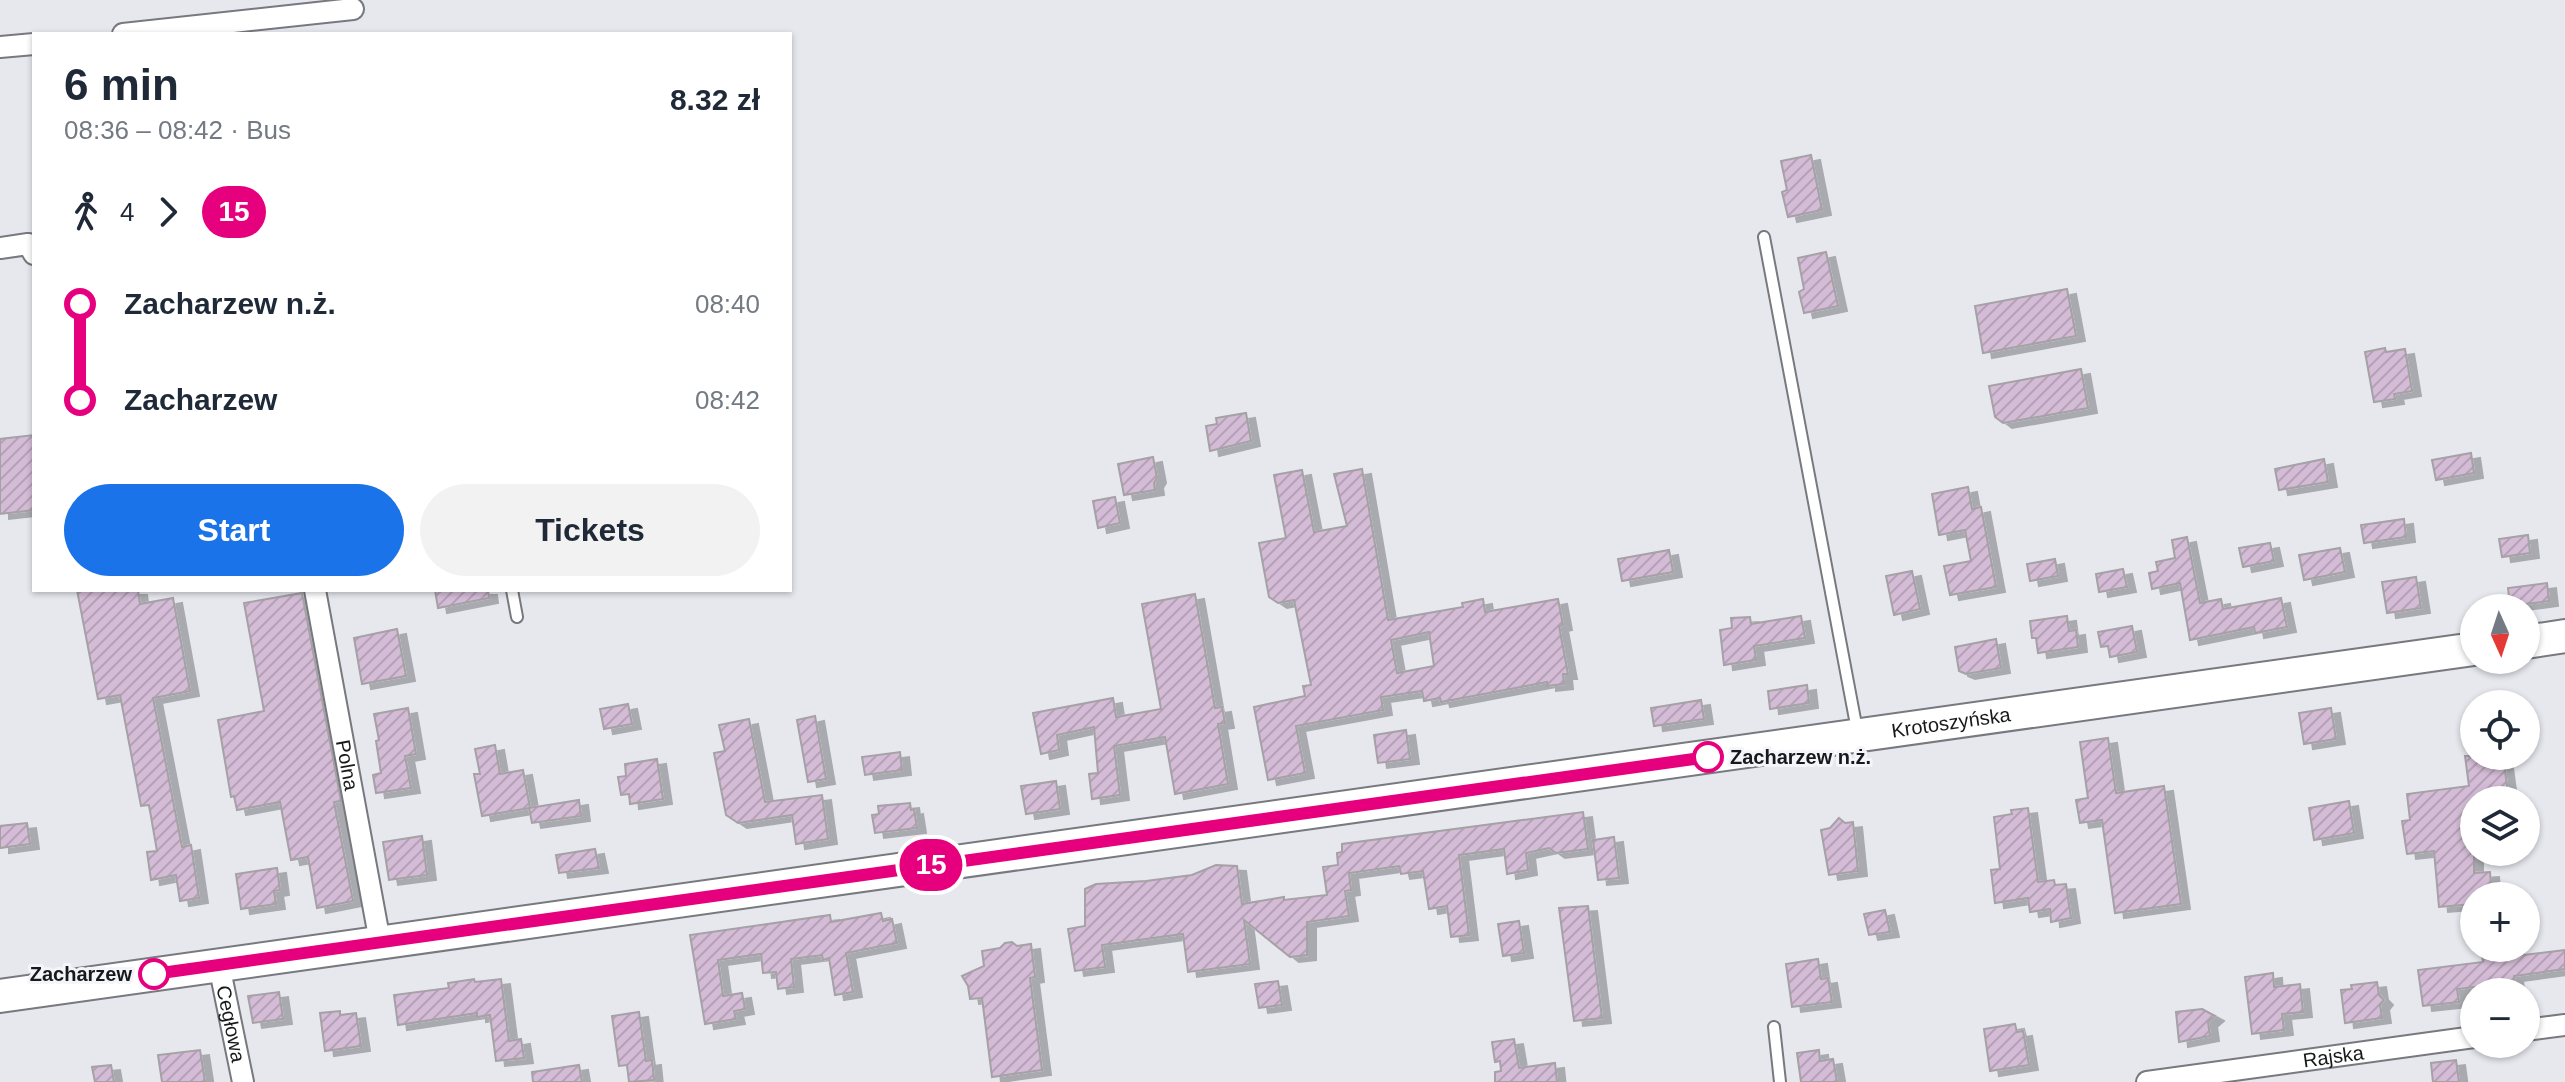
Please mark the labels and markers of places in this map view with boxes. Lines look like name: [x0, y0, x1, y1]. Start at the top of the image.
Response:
marker: Zacharzew n.ż.: [1693, 742, 1723, 772]
place label: Zacharzew n.ż.: [1730, 746, 1871, 768]
marker: Zacharzew: [139, 959, 169, 989]
place label: Zacharzew: [30, 963, 132, 985]

